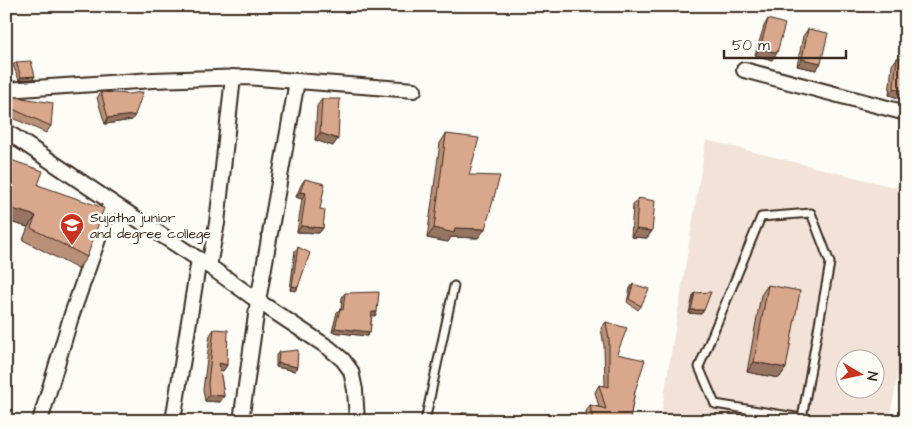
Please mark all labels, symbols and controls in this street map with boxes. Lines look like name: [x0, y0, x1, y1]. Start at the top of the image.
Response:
scale bar: [724, 28, 847, 60]
text: 50 m: [732, 35, 770, 56]
place label: Sujatha junior and degree college: [90, 208, 211, 244]
school or university icon: Sujatha junior and degree college: [59, 212, 85, 246]
north arrow: [834, 350, 884, 400]
text: N: [861, 370, 882, 382]

